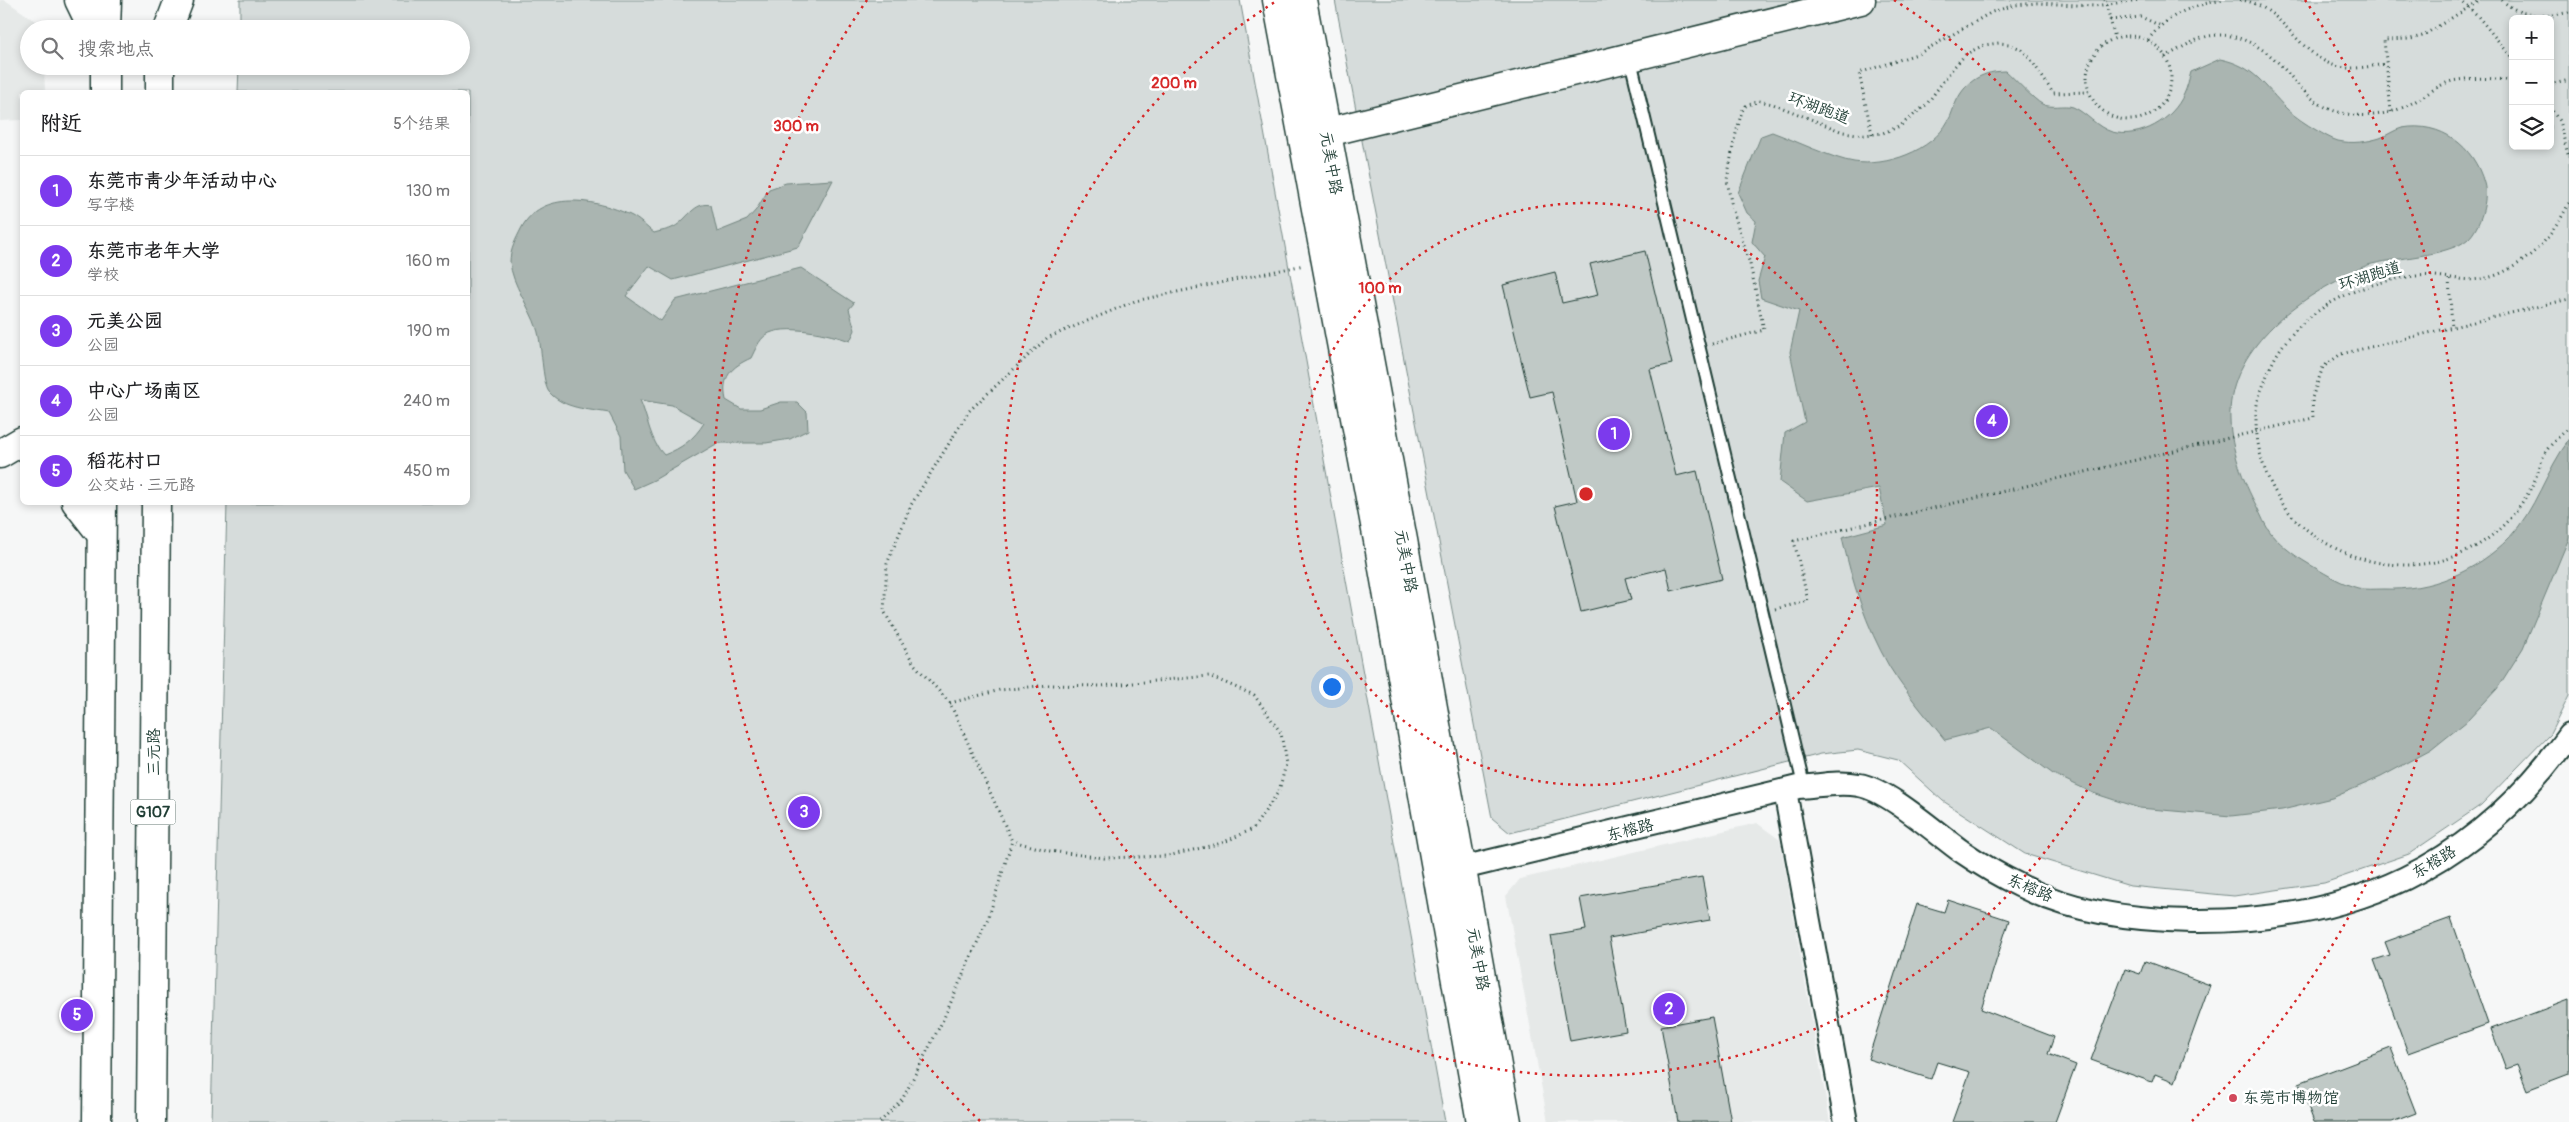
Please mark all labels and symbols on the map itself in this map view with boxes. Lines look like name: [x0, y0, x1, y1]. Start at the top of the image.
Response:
text: 200 m: [1151, 74, 1197, 93]
street label: 环湖跑道: [1786, 88, 1852, 128]
text: 300 m: [773, 117, 819, 136]
street label: 元美中路: [1316, 130, 1346, 196]
street label: 环湖跑道: [2336, 257, 2404, 295]
text: 100 m: [1359, 279, 1401, 298]
pin: 4: [1976, 402, 2008, 440]
pin: 1: [1598, 415, 1630, 453]
centre of rings: [1577, 485, 1595, 503]
street label: 元美中路: [1391, 528, 1421, 594]
your location: [1319, 674, 1345, 700]
street label: 三元路: [144, 728, 164, 776]
pin: 3: [788, 793, 820, 831]
road number: G107: [130, 800, 176, 824]
street label: 东榕路: [1604, 814, 1656, 846]
street label: 东榕路: [2408, 841, 2460, 883]
street label: 东榕路: [2004, 869, 2056, 907]
street label: 元美中路: [1463, 926, 1493, 992]
pin: 2: [1653, 990, 1685, 1028]
pin: 5: [61, 996, 93, 1034]
place label: 东莞市博物馆: [2243, 1088, 2339, 1108]
marker: 东莞市博物馆: [2227, 1092, 2239, 1104]

